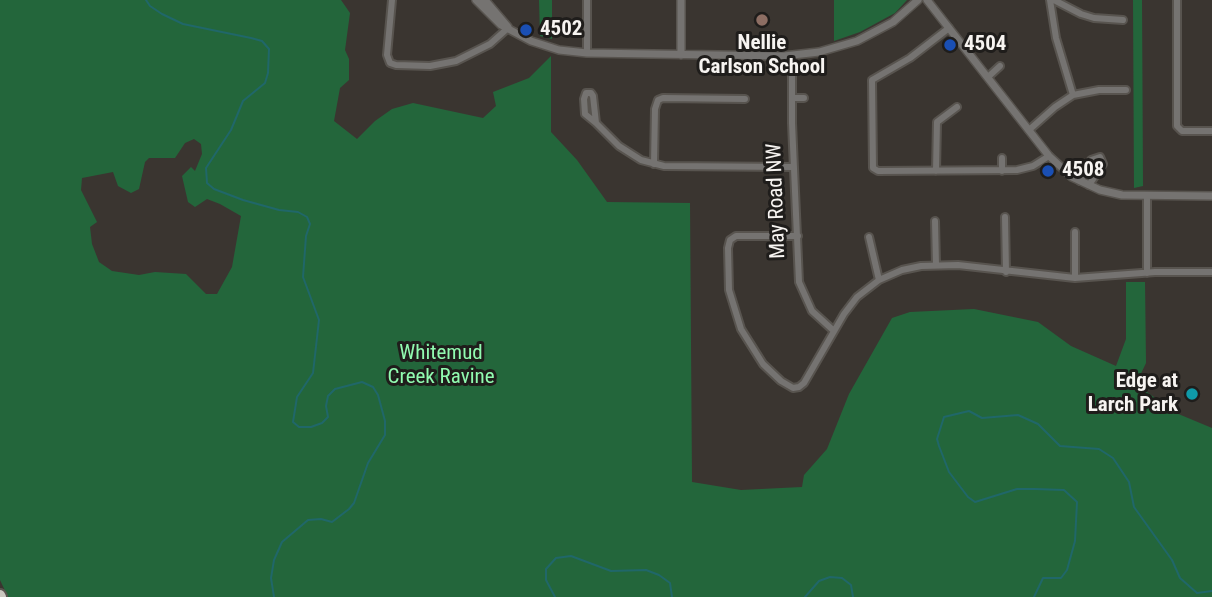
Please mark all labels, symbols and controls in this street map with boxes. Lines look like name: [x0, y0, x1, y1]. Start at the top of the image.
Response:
marker: Nellie Carlson School: [754, 12, 770, 28]
place label: 4502: [540, 17, 582, 43]
marker: 4502: [518, 22, 534, 38]
place label: Nellie Carlson School: [699, 31, 825, 81]
place label: 4504: [964, 32, 1006, 58]
marker: 4504: [942, 37, 958, 53]
street label: May Road NW: [762, 143, 792, 259]
place label: 4508: [1062, 158, 1104, 184]
marker: 4508: [1040, 163, 1056, 179]
park label: Whitemud Creek Ravine: [388, 341, 494, 391]
place label: Edge at Larch Park: [1088, 369, 1178, 419]
marker: Edge at Larch Park: [1184, 386, 1200, 402]

